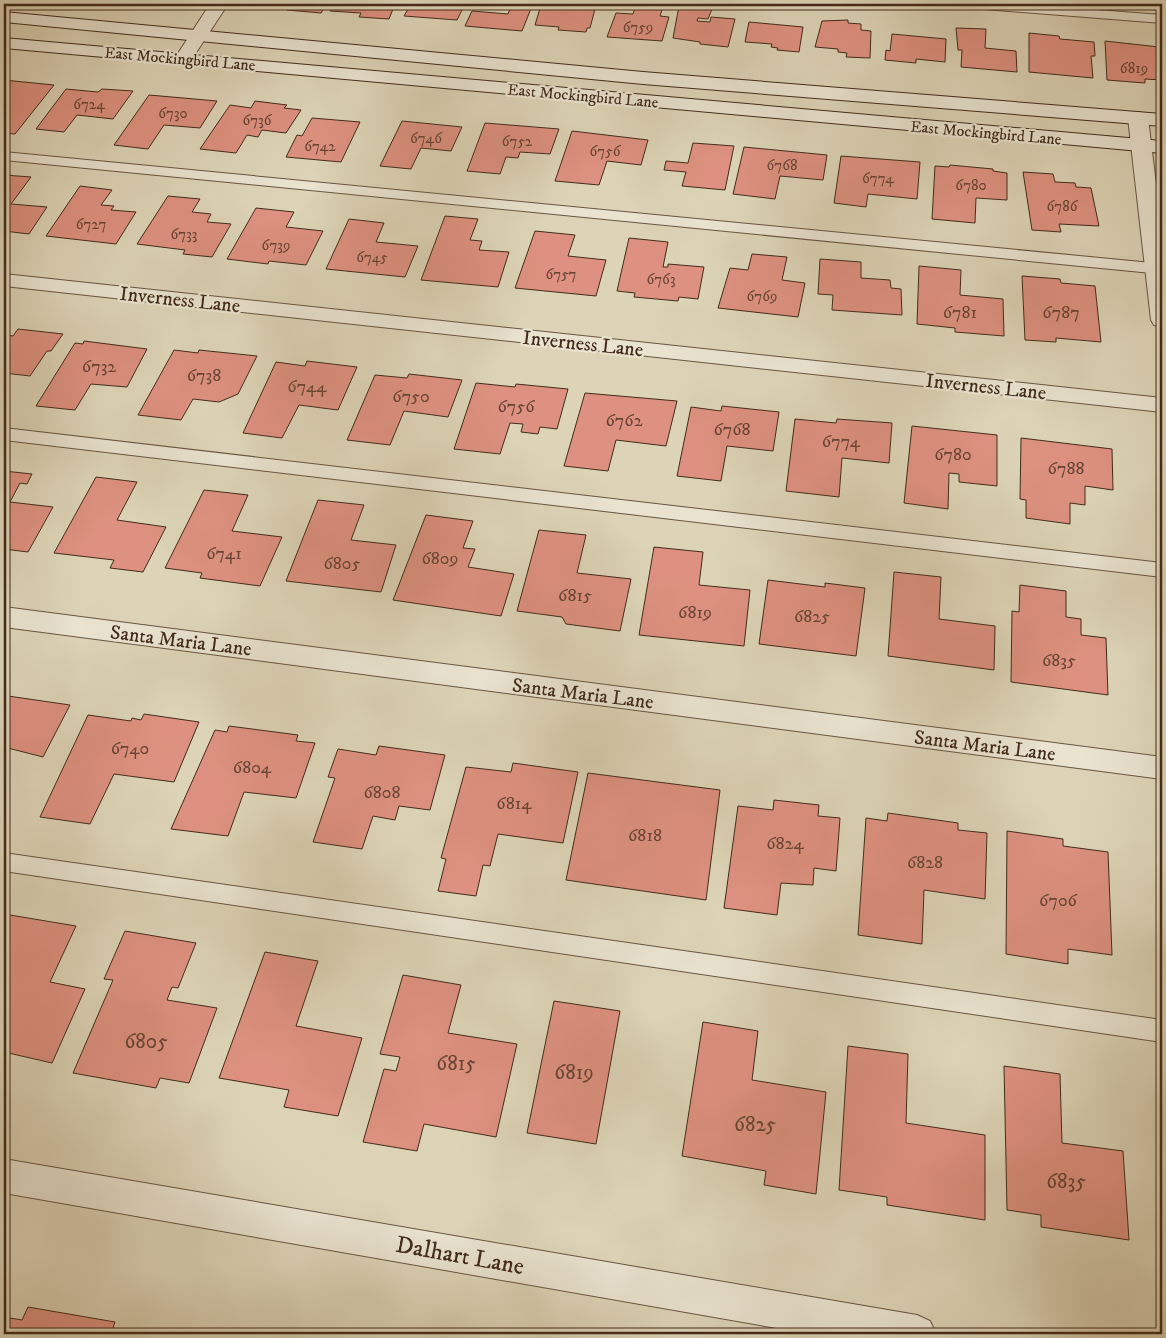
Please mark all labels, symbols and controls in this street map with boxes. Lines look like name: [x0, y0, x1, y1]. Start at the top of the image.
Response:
house number: 6759: [623, 18, 653, 37]
street label: East Mockingbird Lane: [104, 42, 257, 76]
house number: 6819: [1120, 59, 1148, 78]
street label: East Mockingbird Lane: [507, 79, 660, 113]
house number: 6724: [73, 95, 105, 114]
house number: 6730: [158, 104, 188, 123]
house number: 6736: [242, 111, 273, 130]
street label: East Mockingbird Lane: [910, 116, 1063, 150]
house number: 6746: [410, 129, 443, 148]
house number: 6752: [502, 132, 533, 151]
house number: 6742: [304, 137, 336, 156]
house number: 6756: [590, 142, 622, 161]
house number: 6768: [767, 156, 797, 175]
house number: 6774: [862, 169, 894, 188]
house number: 6780: [955, 176, 987, 195]
house number: 6786: [1046, 197, 1079, 216]
house number: 6727: [76, 215, 106, 234]
house number: 6733: [171, 225, 197, 244]
house number: 6739: [262, 236, 290, 255]
house number: 6745: [356, 248, 388, 267]
house number: 6757: [545, 265, 577, 284]
house number: 6763: [646, 270, 676, 289]
street label: Inverness Lane: [118, 282, 241, 319]
house number: 6769: [747, 287, 777, 306]
house number: 6781: [943, 302, 977, 324]
house number: 6787: [1042, 302, 1080, 324]
street label: Inverness Lane: [521, 326, 644, 363]
house number: 6732: [82, 356, 116, 378]
house number: 6738: [187, 365, 221, 387]
street label: Inverness Lane: [924, 369, 1047, 406]
house number: 6744: [287, 376, 327, 398]
house number: 6750: [392, 386, 430, 408]
house number: 6756: [497, 396, 535, 418]
house number: 6762: [606, 410, 643, 432]
house number: 6768: [713, 419, 751, 441]
house number: 6774: [822, 431, 861, 453]
house number: 6780: [934, 444, 972, 466]
house number: 6788: [1048, 458, 1084, 480]
house number: 6741: [206, 543, 242, 565]
house number: 6809: [421, 548, 459, 570]
house number: 6805: [323, 553, 361, 575]
house number: 6815: [558, 585, 592, 607]
house number: 6819: [678, 602, 712, 624]
house number: 6825: [794, 606, 830, 628]
street label: Santa Maria Lane: [109, 620, 253, 663]
house number: 6835: [1042, 650, 1076, 672]
street label: Santa Maria Lane: [511, 673, 655, 716]
street label: Santa Maria Lane: [913, 725, 1057, 768]
house number: 6740: [111, 738, 149, 760]
house number: 6804: [233, 757, 272, 779]
house number: 6808: [363, 782, 401, 804]
house number: 6814: [496, 793, 532, 815]
house number: 6818: [628, 825, 662, 847]
house number: 6824: [766, 833, 804, 855]
house number: 6828: [907, 852, 943, 874]
house number: 6706: [1039, 890, 1078, 912]
house number: 6805: [124, 1029, 168, 1055]
house number: 6815: [436, 1051, 476, 1077]
house number: 6819: [554, 1060, 594, 1086]
house number: 6825: [734, 1112, 776, 1138]
house number: 6835: [1046, 1169, 1086, 1195]
street label: Dalhart Lane: [393, 1230, 526, 1282]

